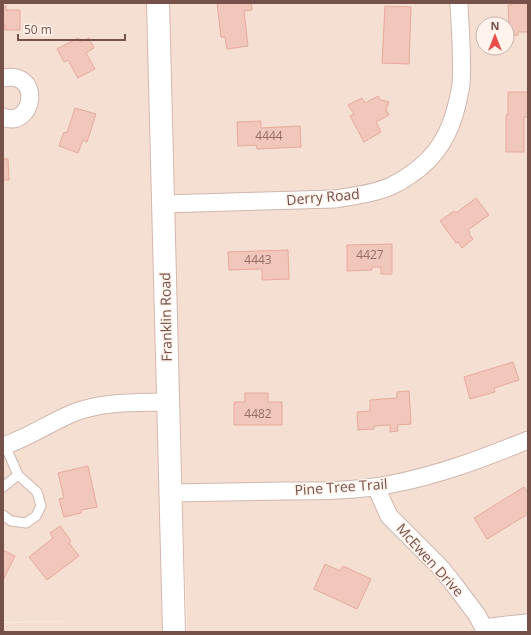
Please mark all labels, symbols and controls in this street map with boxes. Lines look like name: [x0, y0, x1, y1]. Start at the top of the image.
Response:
scale bar: [18, 16, 125, 42]
north arrow: [475, 16, 515, 56]
text: N: [491, 18, 499, 33]
text: 50 m: [24, 21, 52, 38]
house number: 4444: [255, 127, 283, 144]
street label: Derry Road: [286, 184, 360, 209]
house number: 4427: [356, 246, 384, 263]
house number: 4443: [244, 251, 272, 268]
street label: Franklin Road: [155, 272, 176, 362]
house number: 4482: [244, 405, 272, 422]
street label: Pine Tree Trail: [294, 474, 388, 499]
street label: McEwen Drive: [392, 519, 468, 600]

